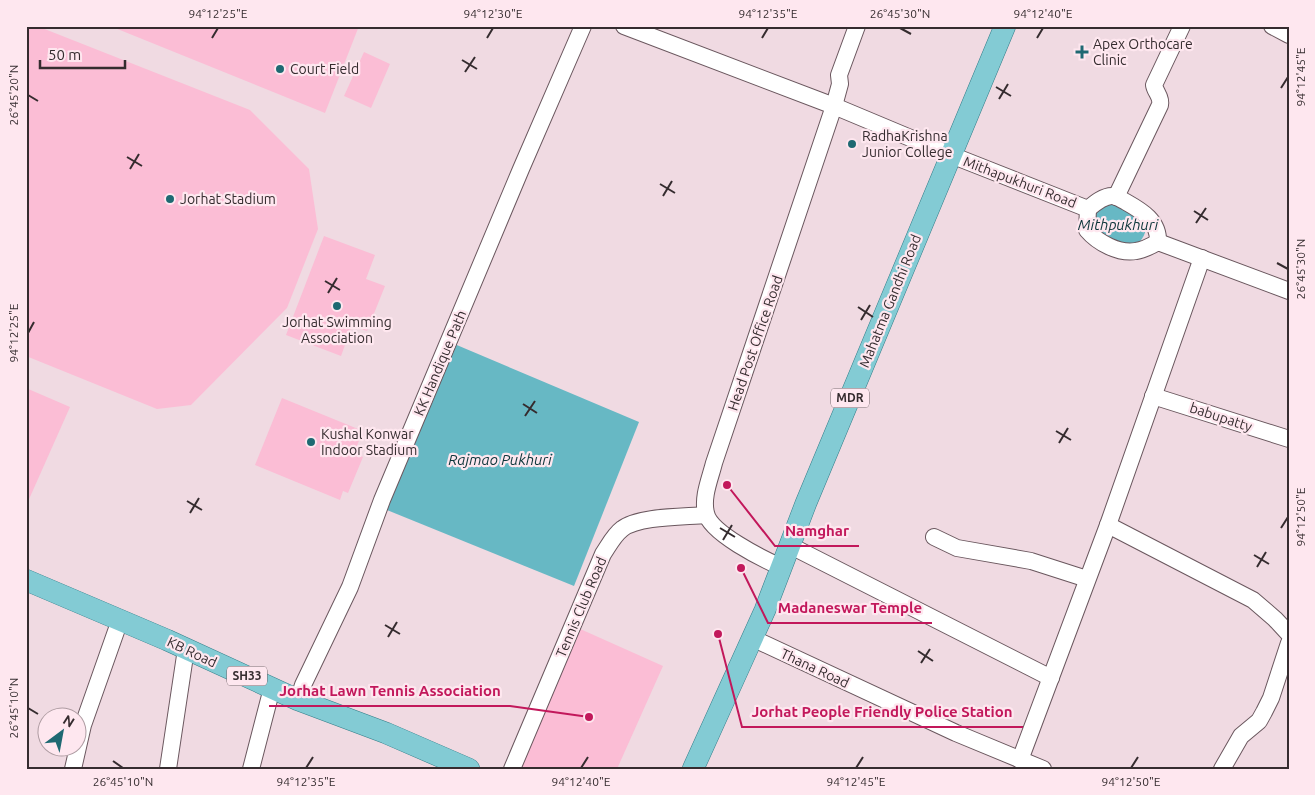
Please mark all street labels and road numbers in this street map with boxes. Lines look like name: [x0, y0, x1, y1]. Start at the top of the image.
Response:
street label: Mithapukhuri Road: [961, 153, 1079, 211]
street label: Mahatma Gandhi Road: [856, 232, 924, 370]
street label: Head Post Office Road: [724, 273, 786, 413]
street label: KK Handique Path: [411, 308, 469, 418]
road number: MDR: [831, 388, 869, 408]
street label: babupatty: [1188, 399, 1254, 435]
street label: Tennis Club Road: [553, 554, 609, 660]
street label: KB Road: [165, 634, 219, 670]
street label: Thana Road: [778, 645, 852, 691]
road number: SH33: [227, 666, 267, 686]

